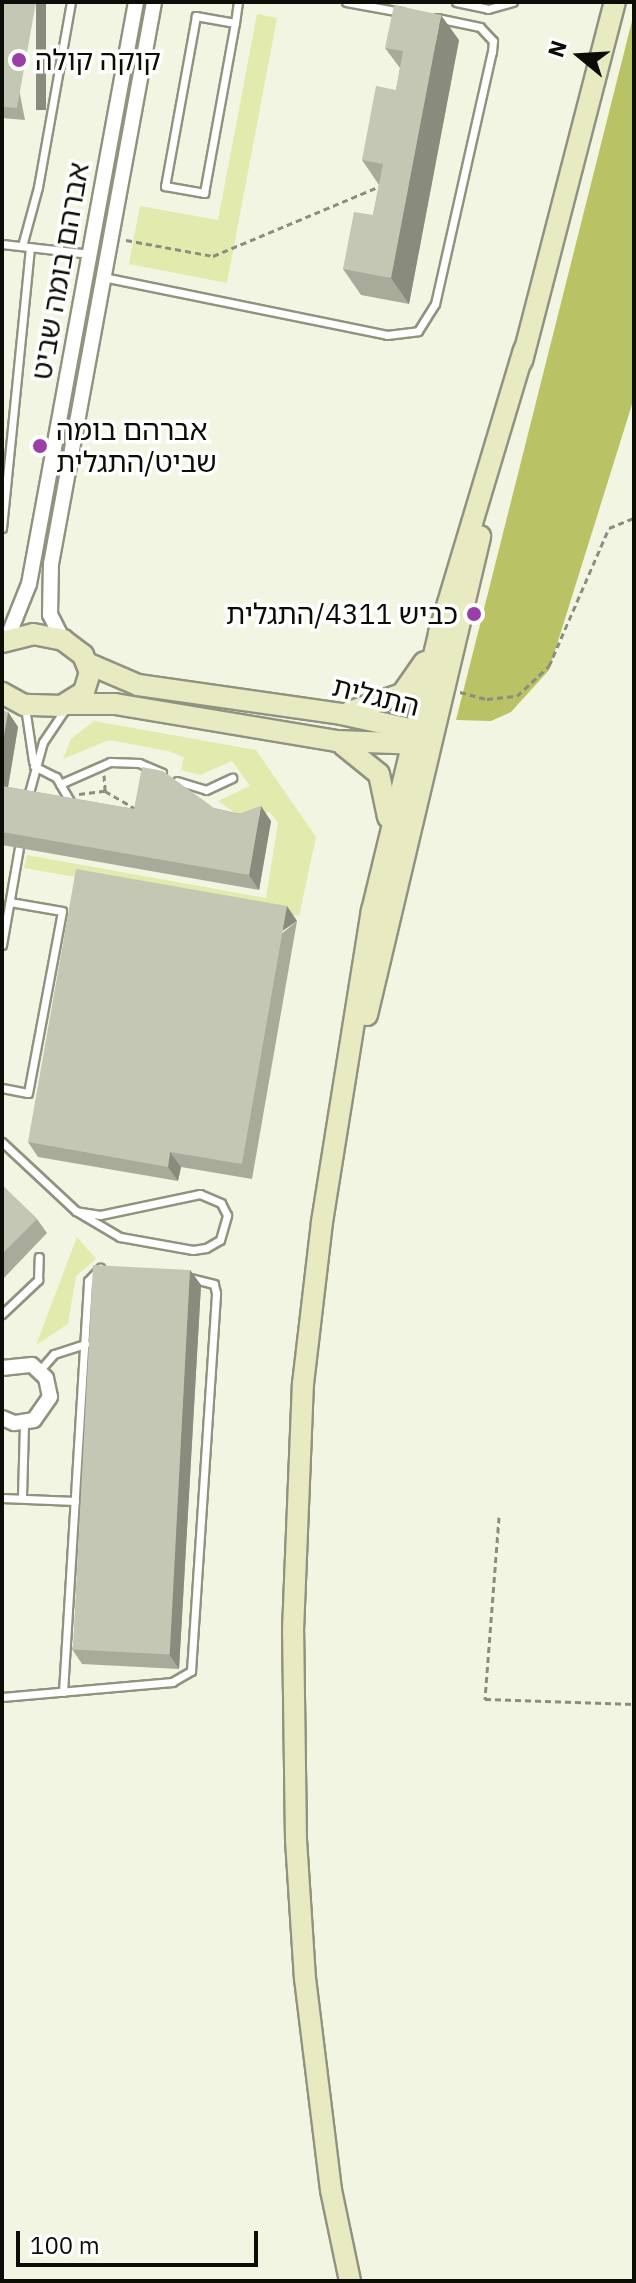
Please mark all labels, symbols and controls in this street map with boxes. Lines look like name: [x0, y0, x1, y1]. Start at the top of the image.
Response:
north arrow: [540, 16, 620, 96]
text: N: [540, 36, 573, 60]
place label: קוקה קולה: [35, 43, 161, 77]
marker: קוקה קולה: [10, 51, 28, 69]
street label: אברהם בומה שביט: [24, 160, 96, 382]
place label: אברהם בומה שביט/התגלית: [56, 413, 217, 479]
marker: אברהם בומה שביט/התגלית: [31, 437, 49, 455]
place label: כביש 4311/התגלית: [226, 597, 458, 631]
marker: כביש 4311/התגלית: [465, 605, 483, 623]
street label: התגלית: [329, 669, 423, 723]
scale bar: [20, 2215, 262, 2265]
text: 100 m: [30, 2229, 100, 2261]

